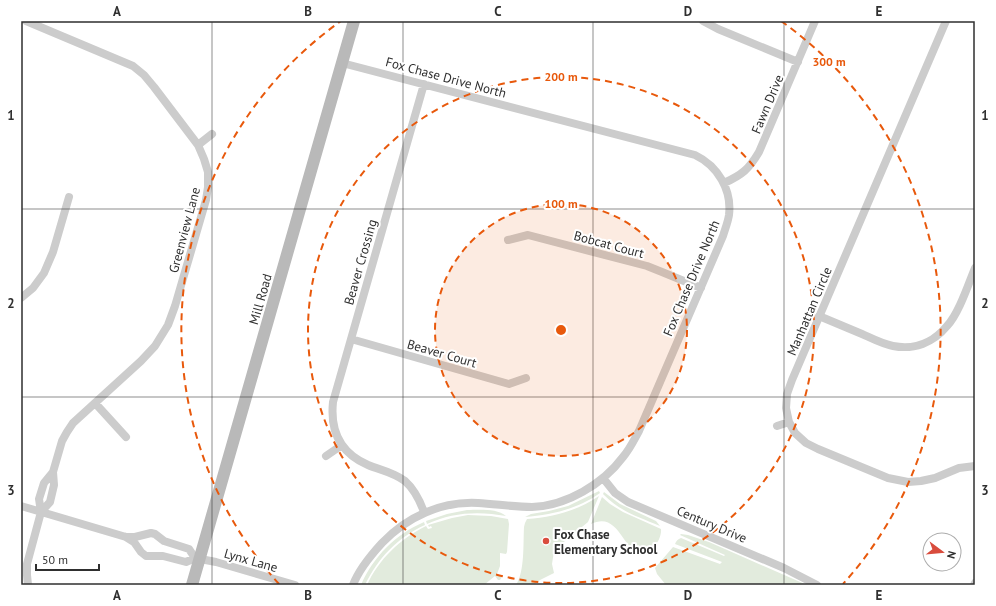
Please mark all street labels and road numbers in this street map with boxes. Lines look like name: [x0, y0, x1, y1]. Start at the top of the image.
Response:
street label: Fox Chase Drive North: [384, 53, 508, 102]
street label: Fawn Drive: [747, 72, 787, 136]
street label: Greenview Lane: [165, 185, 204, 275]
street label: Beaver Crossing: [340, 217, 381, 307]
street label: Fox Chase Drive North: [659, 218, 724, 339]
street label: Bobcat Court: [572, 227, 646, 262]
street label: Manhattan Circle: [783, 264, 836, 358]
street label: Mill Road: [245, 272, 276, 327]
street label: Beaver Court: [405, 335, 479, 372]
street label: Century Drive: [674, 502, 750, 547]
street label: Lynx Lane: [222, 545, 280, 576]

